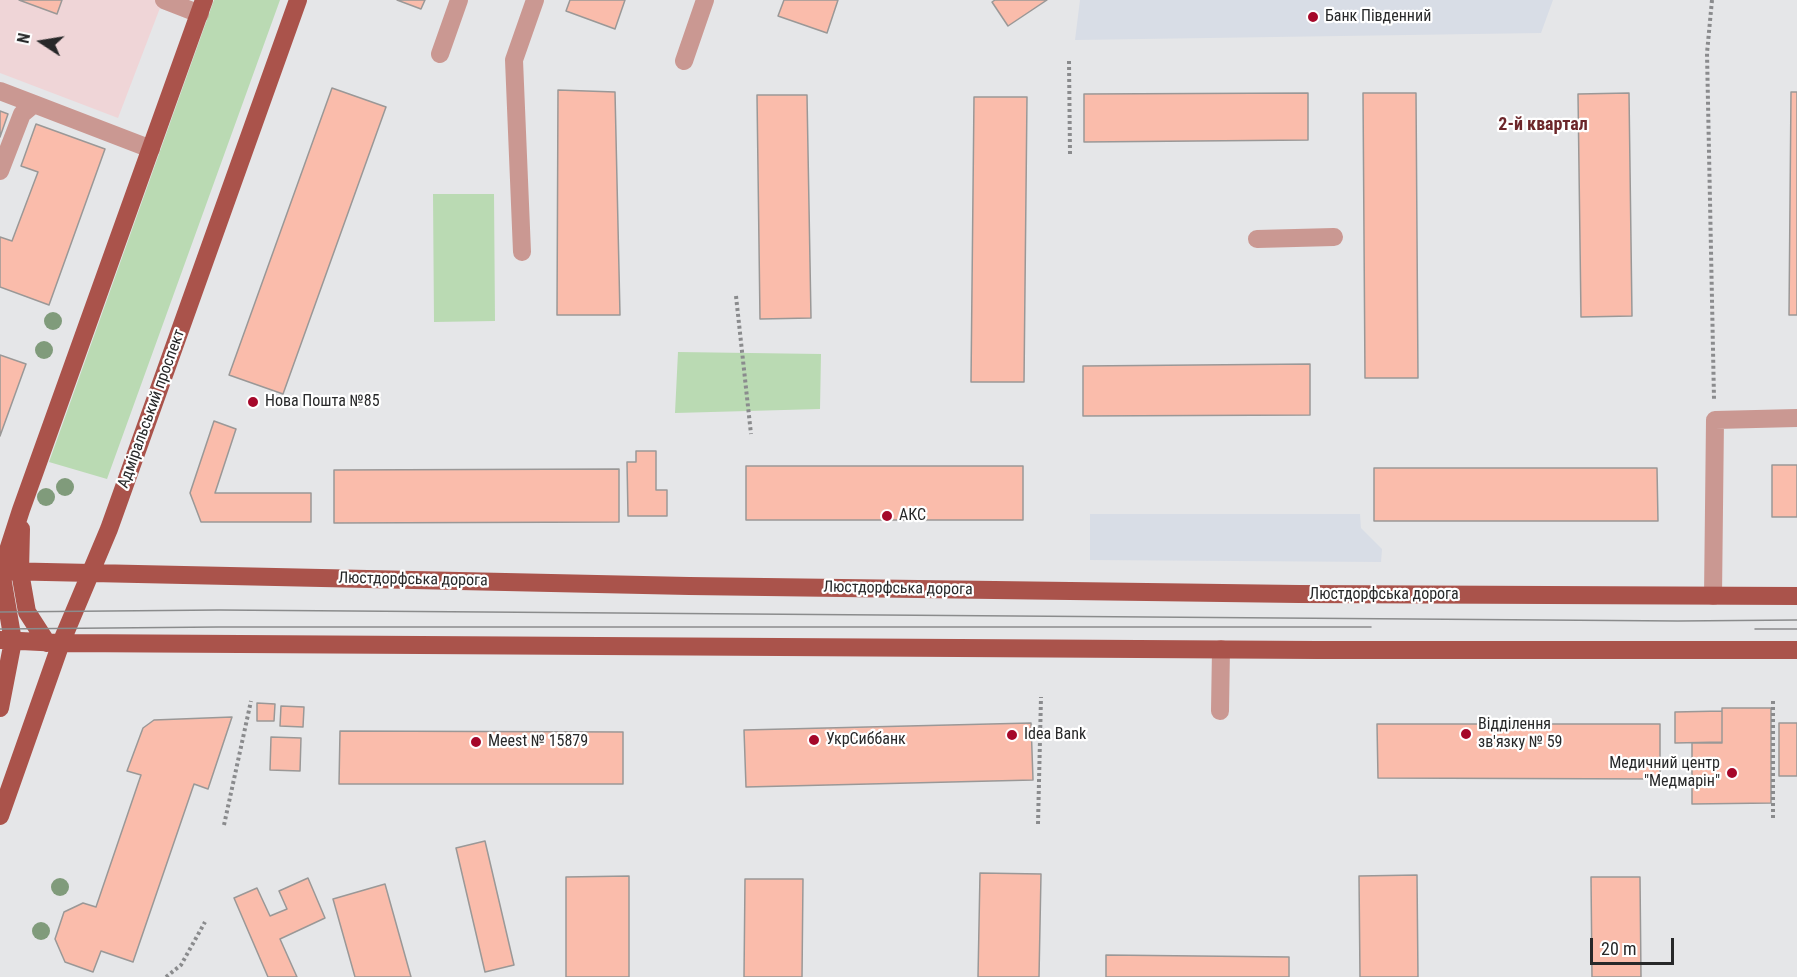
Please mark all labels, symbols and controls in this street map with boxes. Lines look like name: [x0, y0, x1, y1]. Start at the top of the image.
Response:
place label: Банк Південний: [1325, 7, 1431, 27]
marker: Банк Південний: [1306, 10, 1320, 24]
north arrow: [12, 12, 72, 72]
text: N: [14, 31, 34, 45]
district label: 2-й квартал: [1498, 114, 1588, 136]
street label: Адміральський проспект: [114, 327, 190, 491]
place label: Нова Пошта №85: [265, 392, 380, 412]
marker: Нова Пошта №85: [246, 395, 260, 409]
place label: АКС: [899, 506, 926, 526]
marker: АКС: [880, 509, 894, 523]
street label: Люстдорфська дорога: [338, 569, 488, 591]
street label: Люстдорфська дорога: [823, 578, 973, 600]
street label: Люстдорфська дорога: [1309, 585, 1459, 605]
place label: Відділення зв'язку № 59: [1478, 715, 1562, 753]
place label: Idea Bank: [1024, 725, 1086, 745]
marker: Відділення зв'язку № 59: [1459, 727, 1473, 741]
marker: Idea Bank: [1005, 728, 1019, 742]
place label: УкрСиббанк: [826, 730, 906, 750]
place label: Meest № 15879: [488, 732, 588, 752]
marker: УкрСиббанк: [807, 733, 821, 747]
marker: Meest № 15879: [469, 735, 483, 749]
place label: Медичний центр "Медмарін": [1609, 754, 1720, 792]
marker: Медичний центр "Медмарін": [1725, 766, 1739, 780]
scale bar: [1593, 926, 1677, 964]
text: 20 m: [1601, 938, 1636, 959]

